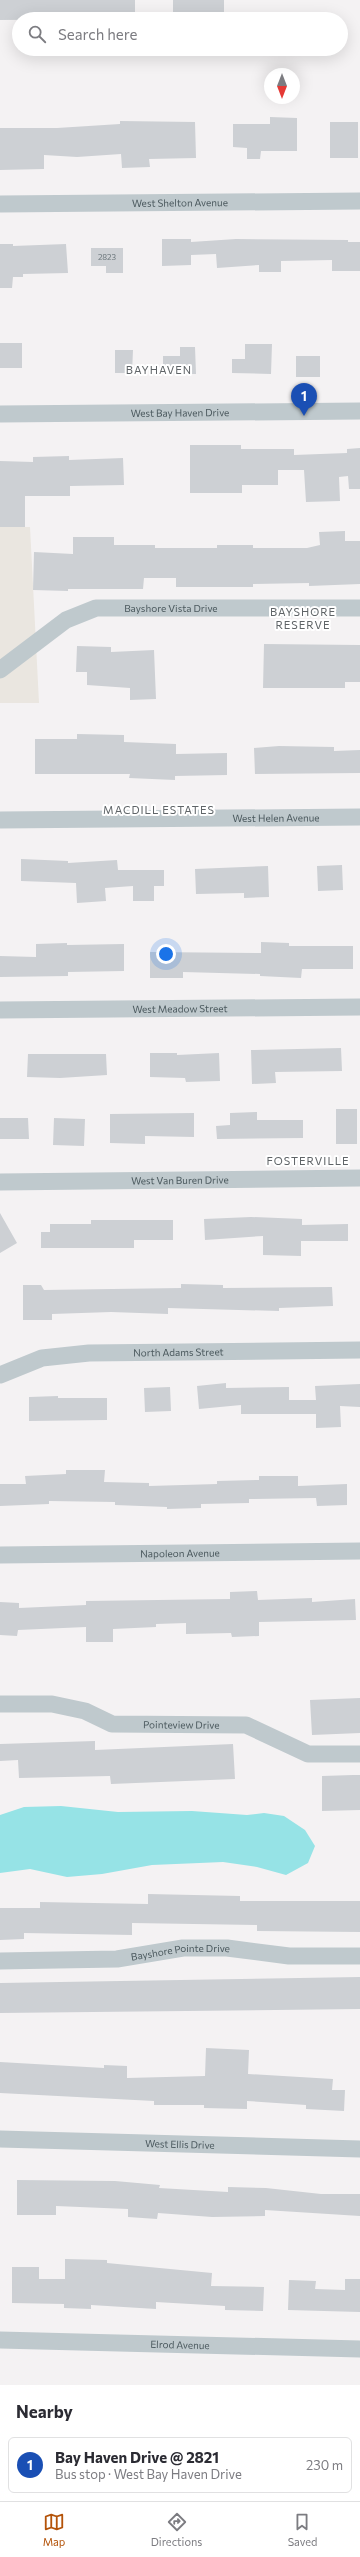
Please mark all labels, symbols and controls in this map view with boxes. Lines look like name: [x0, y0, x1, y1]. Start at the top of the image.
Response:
search box: [12, 12, 348, 56]
icon: search: [26, 23, 48, 45]
text: Search here: [58, 25, 137, 43]
north arrow: [264, 68, 300, 104]
street label: West Shelton Avenue: [132, 196, 228, 209]
house number: 2823: [98, 252, 117, 262]
district label: BAYHAVEN: [126, 363, 192, 376]
pin: 1: [291, 383, 317, 416]
street label: West Bay Haven Drive: [131, 406, 229, 419]
street label: Bayshore Vista Drive: [124, 602, 218, 614]
district label: BAYSHORE RESERVE: [270, 605, 336, 631]
district label: MACDILL ESTATES: [103, 803, 215, 816]
street label: West Helen Avenue: [232, 811, 320, 824]
your location: [156, 944, 176, 964]
street label: West Meadow Street: [132, 1002, 228, 1015]
district label: FOSTERVILLE: [266, 1154, 350, 1167]
street label: West Van Buren Drive: [131, 1173, 229, 1187]
street label: North Adams Street: [133, 1346, 224, 1359]
street label: Napoleon Avenue: [140, 1547, 220, 1559]
street label: Pointeview Drive: [143, 1718, 220, 1731]
street label: Bayshore Pointe Drive: [130, 1942, 231, 1963]
street label: West Ellis Drive: [145, 2137, 215, 2151]
street label: Elrod Avenue: [150, 2338, 210, 2351]
text: Nearby: [16, 2401, 73, 2422]
text: Bay Haven Drive @ 2821: [55, 2448, 219, 2466]
text: 1: [27, 2457, 33, 2473]
text: 230 m: [306, 2457, 343, 2473]
text: Bus stop · West Bay Haven Drive: [55, 2466, 242, 2482]
tab: Map: [43, 2511, 65, 2548]
tab: Directions: [151, 2511, 202, 2548]
tab: Saved: [288, 2511, 317, 2548]

